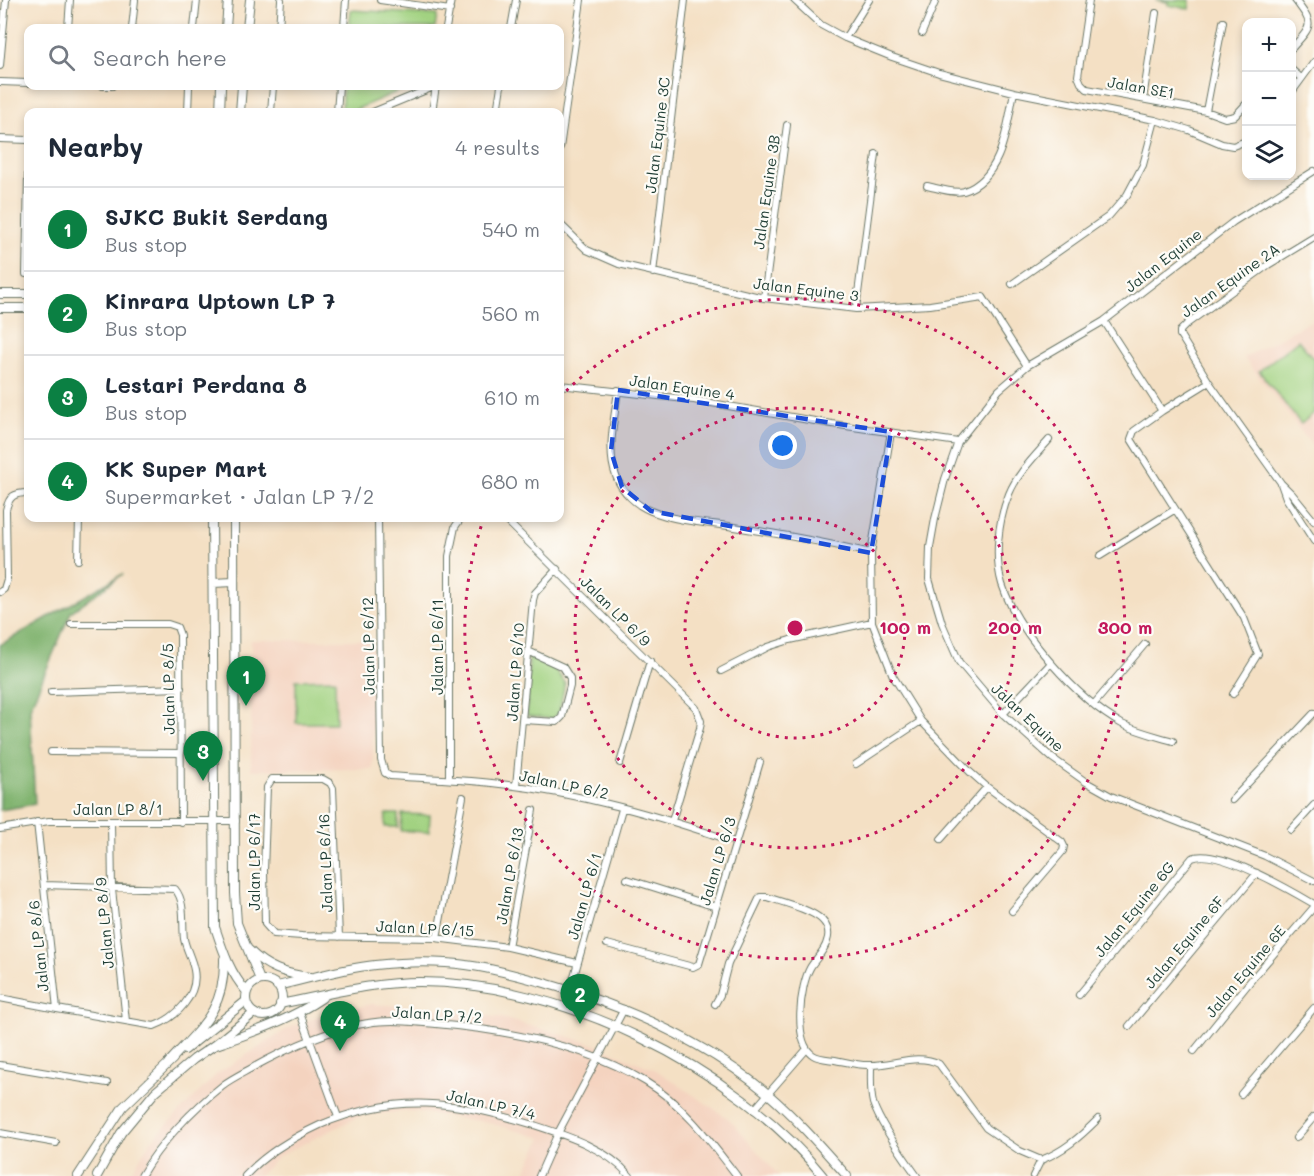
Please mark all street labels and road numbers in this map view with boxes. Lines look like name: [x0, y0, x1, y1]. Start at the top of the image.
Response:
street label: Jalan SE1: [1106, 71, 1176, 103]
street label: Jalan Equine 3C: [640, 76, 674, 194]
street label: Jalan Equine 3B: [748, 134, 784, 250]
street label: Jalan Equine: [1120, 224, 1206, 296]
street label: Jalan Equine 2A: [1177, 239, 1283, 321]
street label: Jalan Equine 3: [752, 273, 860, 305]
street label: Jalan Equine 4: [628, 370, 736, 404]
street label: Jalan LP 6/9: [577, 572, 655, 650]
street label: Jalan LP 6/12: [357, 597, 379, 695]
street label: Jalan LP 6/11: [427, 599, 447, 695]
street label: Jalan LP 6/10: [502, 622, 528, 722]
street label: Jalan LP 8/5: [157, 643, 179, 735]
street label: Jalan Equine: [987, 678, 1069, 756]
street label: Jalan LP 6/2: [517, 765, 611, 803]
street label: Jalan LP 8/1: [73, 799, 163, 819]
street label: Jalan LP 6/17: [244, 813, 264, 911]
street label: Jalan LP 6/16: [313, 814, 337, 912]
street label: Jalan LP 6/3: [694, 814, 740, 908]
street label: Jalan LP 6/13: [491, 826, 527, 926]
street label: Jalan LP 6/1: [562, 850, 606, 942]
street label: Jalan Equine 6G: [1089, 857, 1179, 961]
street label: Jalan LP 8/9: [90, 876, 118, 969]
street label: Jalan Equine 6F: [1139, 892, 1229, 992]
street label: Jalan LP 8/6: [23, 899, 53, 993]
street label: Jalan LP 6/15: [376, 915, 474, 941]
street label: Jalan Equine 6E: [1200, 920, 1290, 1021]
street label: Jalan LP 7/2: [391, 1001, 483, 1027]
street label: Jalan LP 7/4: [445, 1084, 538, 1124]

